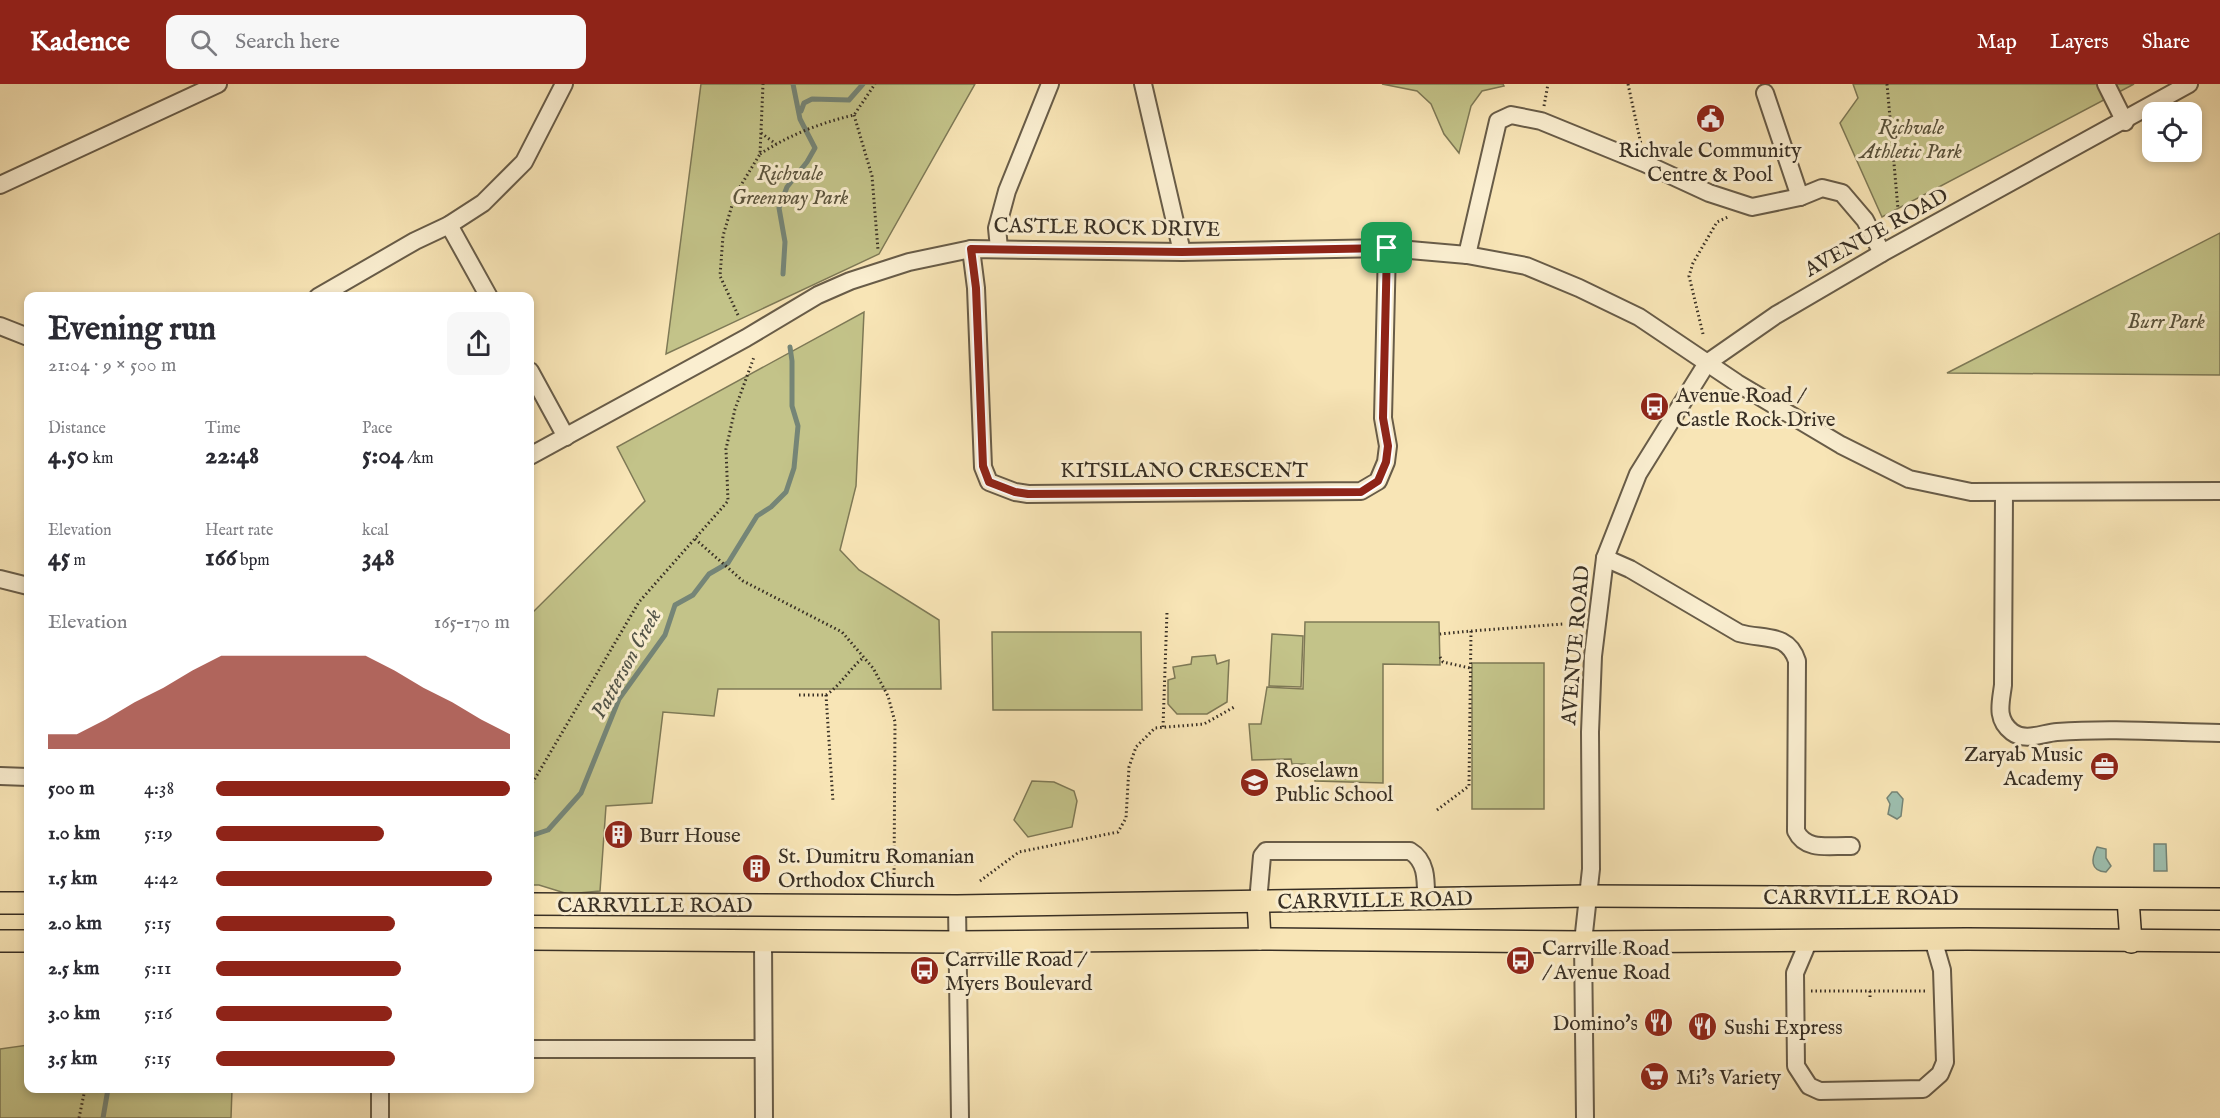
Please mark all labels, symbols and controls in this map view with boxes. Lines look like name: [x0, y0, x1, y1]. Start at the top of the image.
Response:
search box: [166, 15, 586, 69]
text: Kadence: [30, 25, 130, 60]
icon: search: [187, 26, 220, 59]
text: Search here: [235, 28, 340, 56]
text: Map: [1977, 29, 2017, 56]
text: Layers: [2050, 29, 2109, 56]
text: Share: [2142, 29, 2190, 56]
map controls: [2142, 102, 2202, 162]
button: locate: [2142, 102, 2202, 162]
public building icon: Richvale Community Centre & Pool: [1694, 103, 1726, 135]
park label: Richvale Athletic Park: [1858, 115, 1963, 166]
place label: Richvale Community Centre & Pool: [1618, 138, 1802, 189]
park label: Richvale Greenway Park: [732, 161, 849, 212]
street label: AVENUE ROAD: [1799, 183, 1953, 284]
street label: CASTLE ROCK DRIVE: [993, 213, 1221, 244]
pin: [1361, 222, 1412, 273]
icon: arrive: [1370, 231, 1403, 264]
text: Evening run: [48, 309, 216, 351]
park label: Burr Park: [2127, 309, 2205, 336]
button: share: [447, 312, 510, 375]
text: 21:04 · 9 × 500 m: [48, 353, 177, 378]
place label: Avenue Road / Castle Rock Drive: [1675, 383, 1836, 434]
bus stop icon: Avenue Road / Castle Rock Drive: [1639, 391, 1671, 423]
text: Distance: [48, 419, 106, 439]
text: Time: [205, 419, 241, 439]
text: Pace: [362, 419, 392, 439]
text: 4.50: [48, 439, 89, 472]
text: 22:48: [205, 439, 259, 472]
text: 5:04: [362, 439, 404, 472]
text: km: [89, 449, 113, 469]
text: /km: [404, 449, 434, 469]
street label: KITSILANO CRESCENT: [1060, 458, 1308, 485]
text: Elevation: [48, 521, 111, 541]
text: Heart rate: [205, 521, 273, 541]
text: kcal: [362, 521, 389, 541]
text: 45: [48, 541, 70, 574]
text: 166: [205, 541, 237, 574]
text: 348: [362, 541, 395, 574]
text: m: [70, 551, 86, 571]
text: bpm: [237, 551, 270, 571]
street label: AVENUE ROAD: [1556, 564, 1597, 727]
water label: Patterson Creek: [585, 604, 668, 724]
text: Elevation: [48, 610, 127, 635]
text: 165–170 m: [434, 610, 510, 635]
place label: Zaryab Music Academy: [1964, 742, 2084, 793]
office icon: Zaryab Music Academy: [2088, 750, 2120, 782]
place label: Roselawn Public School: [1275, 758, 1393, 809]
school or university icon: Roselawn Public School: [1238, 766, 1270, 798]
text: 500 m: [48, 776, 95, 801]
text: 4:38: [144, 776, 174, 801]
building icon: Burr House: [602, 819, 634, 851]
text: 1.0 km: [48, 821, 100, 846]
text: 5:19: [144, 821, 173, 846]
place label: Burr House: [639, 823, 741, 850]
place label: St. Dumitru Romanian Orthodox Church: [778, 844, 975, 895]
building icon: St. Dumitru Romanian Orthodox Church: [741, 852, 773, 884]
text: 1.5 km: [48, 866, 98, 891]
text: 4:42: [144, 866, 178, 891]
street label: CARRVILLE ROAD: [1763, 885, 1959, 912]
street label: CARRVILLE ROAD: [1277, 886, 1473, 917]
street label: CARRVILLE ROAD: [557, 893, 753, 920]
text: 2.0 km: [48, 911, 102, 936]
text: 5:15: [144, 911, 171, 936]
place label: Carrville Road / Avenue Road: [1542, 936, 1671, 987]
bus stop icon: Carrville Road / Avenue Road: [1505, 944, 1537, 976]
place label: Carrville Road / Myers Boulevard: [945, 947, 1093, 998]
bus stop icon: Carrville Road / Myers Boulevard: [908, 955, 940, 987]
text: 2.5 km: [48, 956, 99, 981]
text: 5:11: [144, 956, 171, 981]
text: 3.0 km: [48, 1001, 100, 1026]
text: 5:16: [144, 1001, 172, 1026]
restaurant icon: Domino's: [1643, 1007, 1675, 1039]
place label: Domino's: [1552, 1011, 1638, 1038]
restaurant icon: Sushi Express: [1687, 1011, 1719, 1043]
place label: Sushi Express: [1724, 1015, 1843, 1042]
text: 3.5 km: [48, 1046, 98, 1071]
text: 5:15: [144, 1046, 171, 1071]
supermarket icon: Mi’s Variety: [1639, 1061, 1671, 1093]
place label: Mi’s Variety: [1676, 1065, 1782, 1092]

